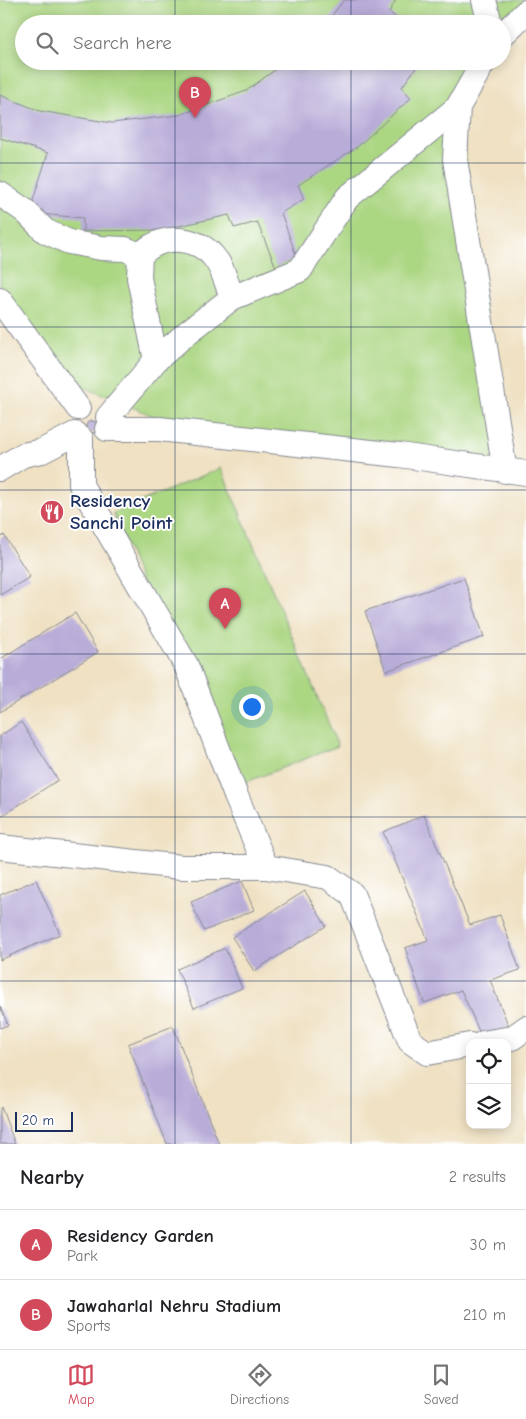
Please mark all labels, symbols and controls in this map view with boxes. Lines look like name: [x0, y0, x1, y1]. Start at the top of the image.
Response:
search box: [15, 15, 511, 70]
icon: search: [33, 29, 61, 57]
text: Search here: [73, 32, 172, 54]
pin: B: [179, 77, 211, 118]
place label: Residency Sanchi Point: [70, 490, 173, 534]
restaurant icon: Residency Sanchi Point: [39, 499, 65, 525]
pin: A: [209, 588, 241, 629]
your location: [239, 694, 265, 720]
map controls: [466, 1039, 511, 1129]
button: locate: [466, 1039, 511, 1084]
button: layers: [466, 1084, 511, 1129]
scale bar: [15, 1109, 72, 1132]
text: 20 m: [22, 1112, 54, 1129]
text: Nearby: [20, 1165, 84, 1189]
text: 2 results: [449, 1168, 506, 1186]
text: Residency Garden: [67, 1225, 214, 1247]
text: A: [32, 1236, 40, 1254]
text: 30 m: [470, 1236, 506, 1254]
text: Park: [67, 1247, 98, 1265]
text: Jawaharlal Nehru Stadium: [67, 1295, 281, 1317]
text: B: [31, 1306, 41, 1324]
text: 210 m: [463, 1306, 506, 1324]
text: Sports: [67, 1317, 110, 1335]
tab: Map: [67, 1361, 95, 1408]
tab: Directions: [230, 1361, 289, 1408]
tab: Saved: [424, 1361, 459, 1408]

